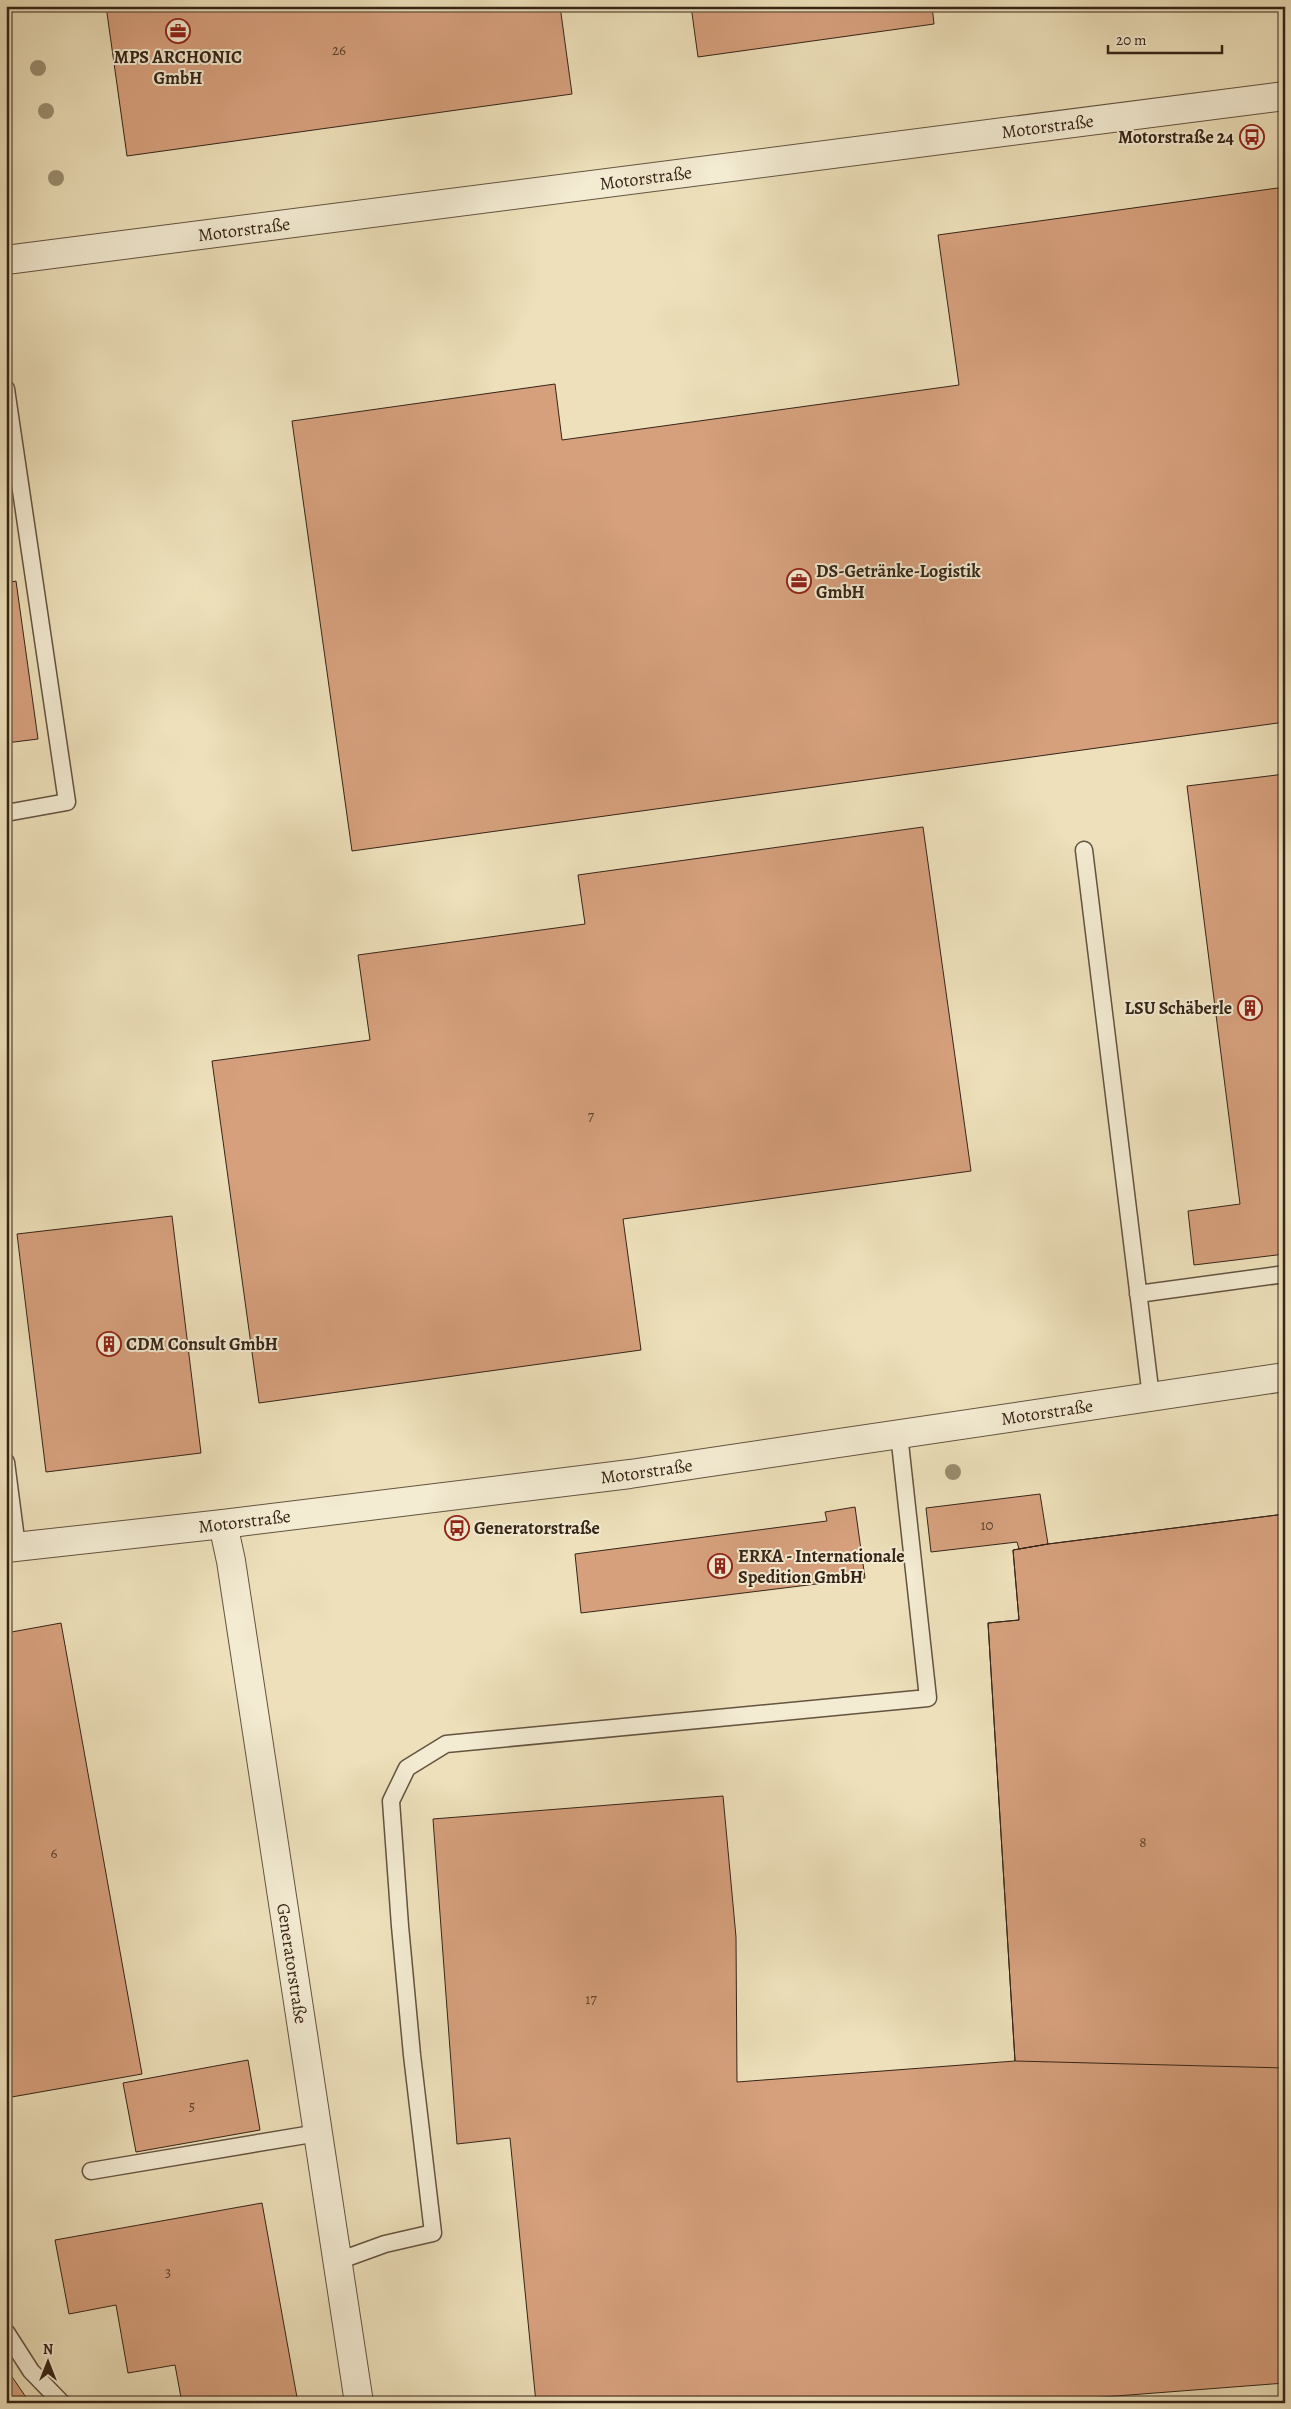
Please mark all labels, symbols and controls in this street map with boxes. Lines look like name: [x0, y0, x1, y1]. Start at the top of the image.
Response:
office icon: MPS ARCHONIC GmbH: [165, 18, 191, 44]
scale bar: [1108, 22, 1222, 54]
text: 20 m: [1116, 30, 1147, 50]
house number: 26: [332, 40, 346, 60]
place label: MPS ARCHONIC GmbH: [114, 45, 242, 90]
street label: Motorstraße: [1000, 109, 1095, 144]
bus stop icon: Motorstraße 24: [1239, 124, 1265, 150]
place label: Motorstraße 24: [1118, 125, 1235, 149]
street label: Motorstraße: [598, 160, 693, 196]
street label: Motorstraße: [197, 212, 292, 247]
place label: DS-Getränke-Logistik GmbH: [816, 559, 981, 604]
office icon: DS-Getränke-Logistik GmbH: [786, 568, 812, 594]
building icon: LSU Schäberle: [1237, 995, 1263, 1021]
place label: LSU Schäberle: [1124, 996, 1232, 1020]
house number: 7: [588, 1106, 595, 1126]
building icon: CDM Consult GmbH: [96, 1331, 122, 1357]
place label: CDM Consult GmbH: [126, 1332, 278, 1356]
street label: Motorstraße: [999, 1394, 1095, 1431]
street label: Motorstraße: [599, 1453, 694, 1490]
street label: Motorstraße: [197, 1504, 292, 1539]
bus stop icon: Generatorstraße: [444, 1515, 470, 1541]
house number: 10: [980, 1515, 994, 1535]
place label: Generatorstraße: [474, 1516, 600, 1540]
place label: ERKA - Internationale Spedition GmbH: [738, 1544, 905, 1589]
building icon: ERKA - Internationale Spedition GmbH: [707, 1553, 733, 1579]
house number: 8: [1139, 1832, 1147, 1852]
house number: 6: [51, 1843, 58, 1863]
street label: Generatorstraße: [271, 1902, 313, 2025]
house number: 17: [585, 1989, 597, 2009]
house number: 5: [189, 2096, 195, 2116]
house number: 3: [165, 2262, 171, 2282]
north arrow: [22, 2336, 72, 2386]
text: N: [43, 2340, 53, 2359]

